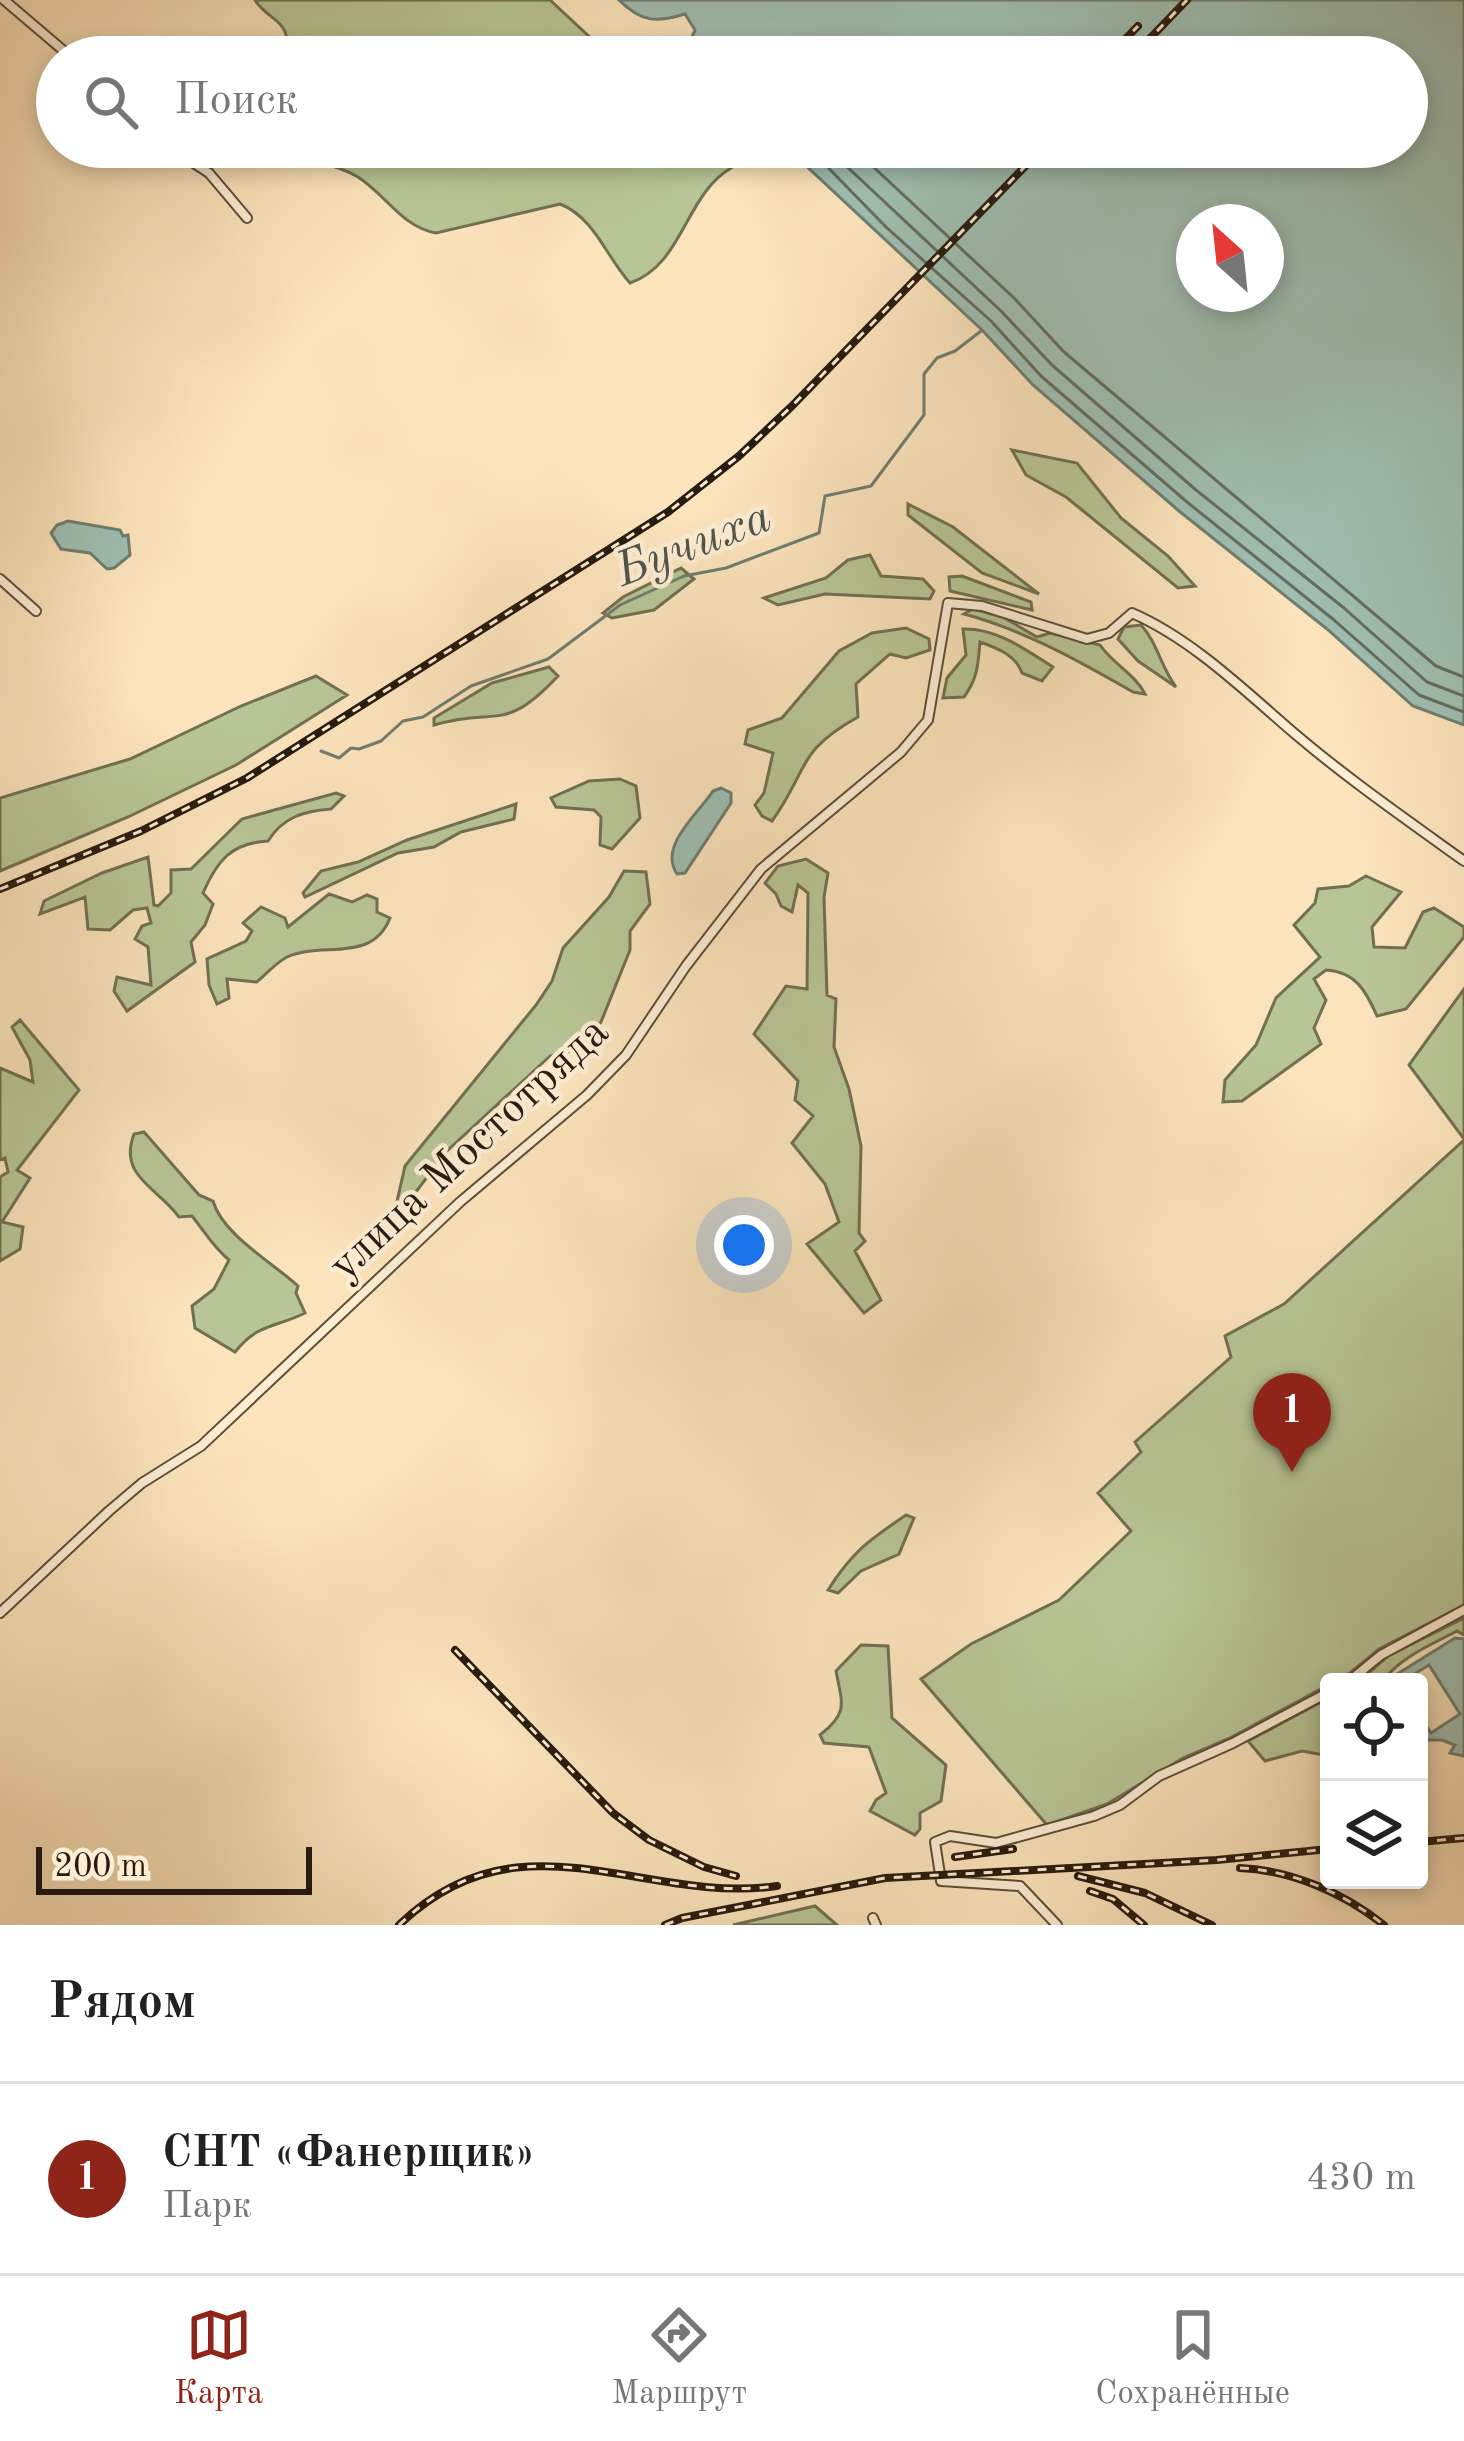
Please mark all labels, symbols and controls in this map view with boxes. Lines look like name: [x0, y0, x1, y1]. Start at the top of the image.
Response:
search box: [36, 36, 1428, 168]
icon: search: [78, 69, 144, 135]
text: Поиск: [174, 79, 298, 124]
north arrow: [1176, 204, 1284, 312]
water label: Бучиха: [608, 494, 778, 597]
street label: улица Мостотряда: [322, 1010, 618, 1290]
your location: [714, 1215, 774, 1275]
pin: 1: [1253, 1373, 1331, 1472]
map controls: [1320, 1673, 1428, 1889]
button: locate: [1320, 1673, 1428, 1781]
button: layers: [1320, 1781, 1428, 1889]
scale bar: [36, 1841, 312, 1894]
text: 200 m: [54, 1851, 147, 1884]
text: Рядом: [48, 1978, 196, 2029]
text: СНТ «Фанерщик»: [162, 2132, 536, 2177]
text: 1: [76, 2159, 98, 2198]
text: 430 m: [1306, 2159, 1416, 2198]
text: Парк: [162, 2187, 252, 2226]
tab: Карта: [174, 2302, 263, 2415]
tab: Маршрут: [612, 2302, 747, 2415]
tab: Сохранённые: [1095, 2302, 1290, 2415]

